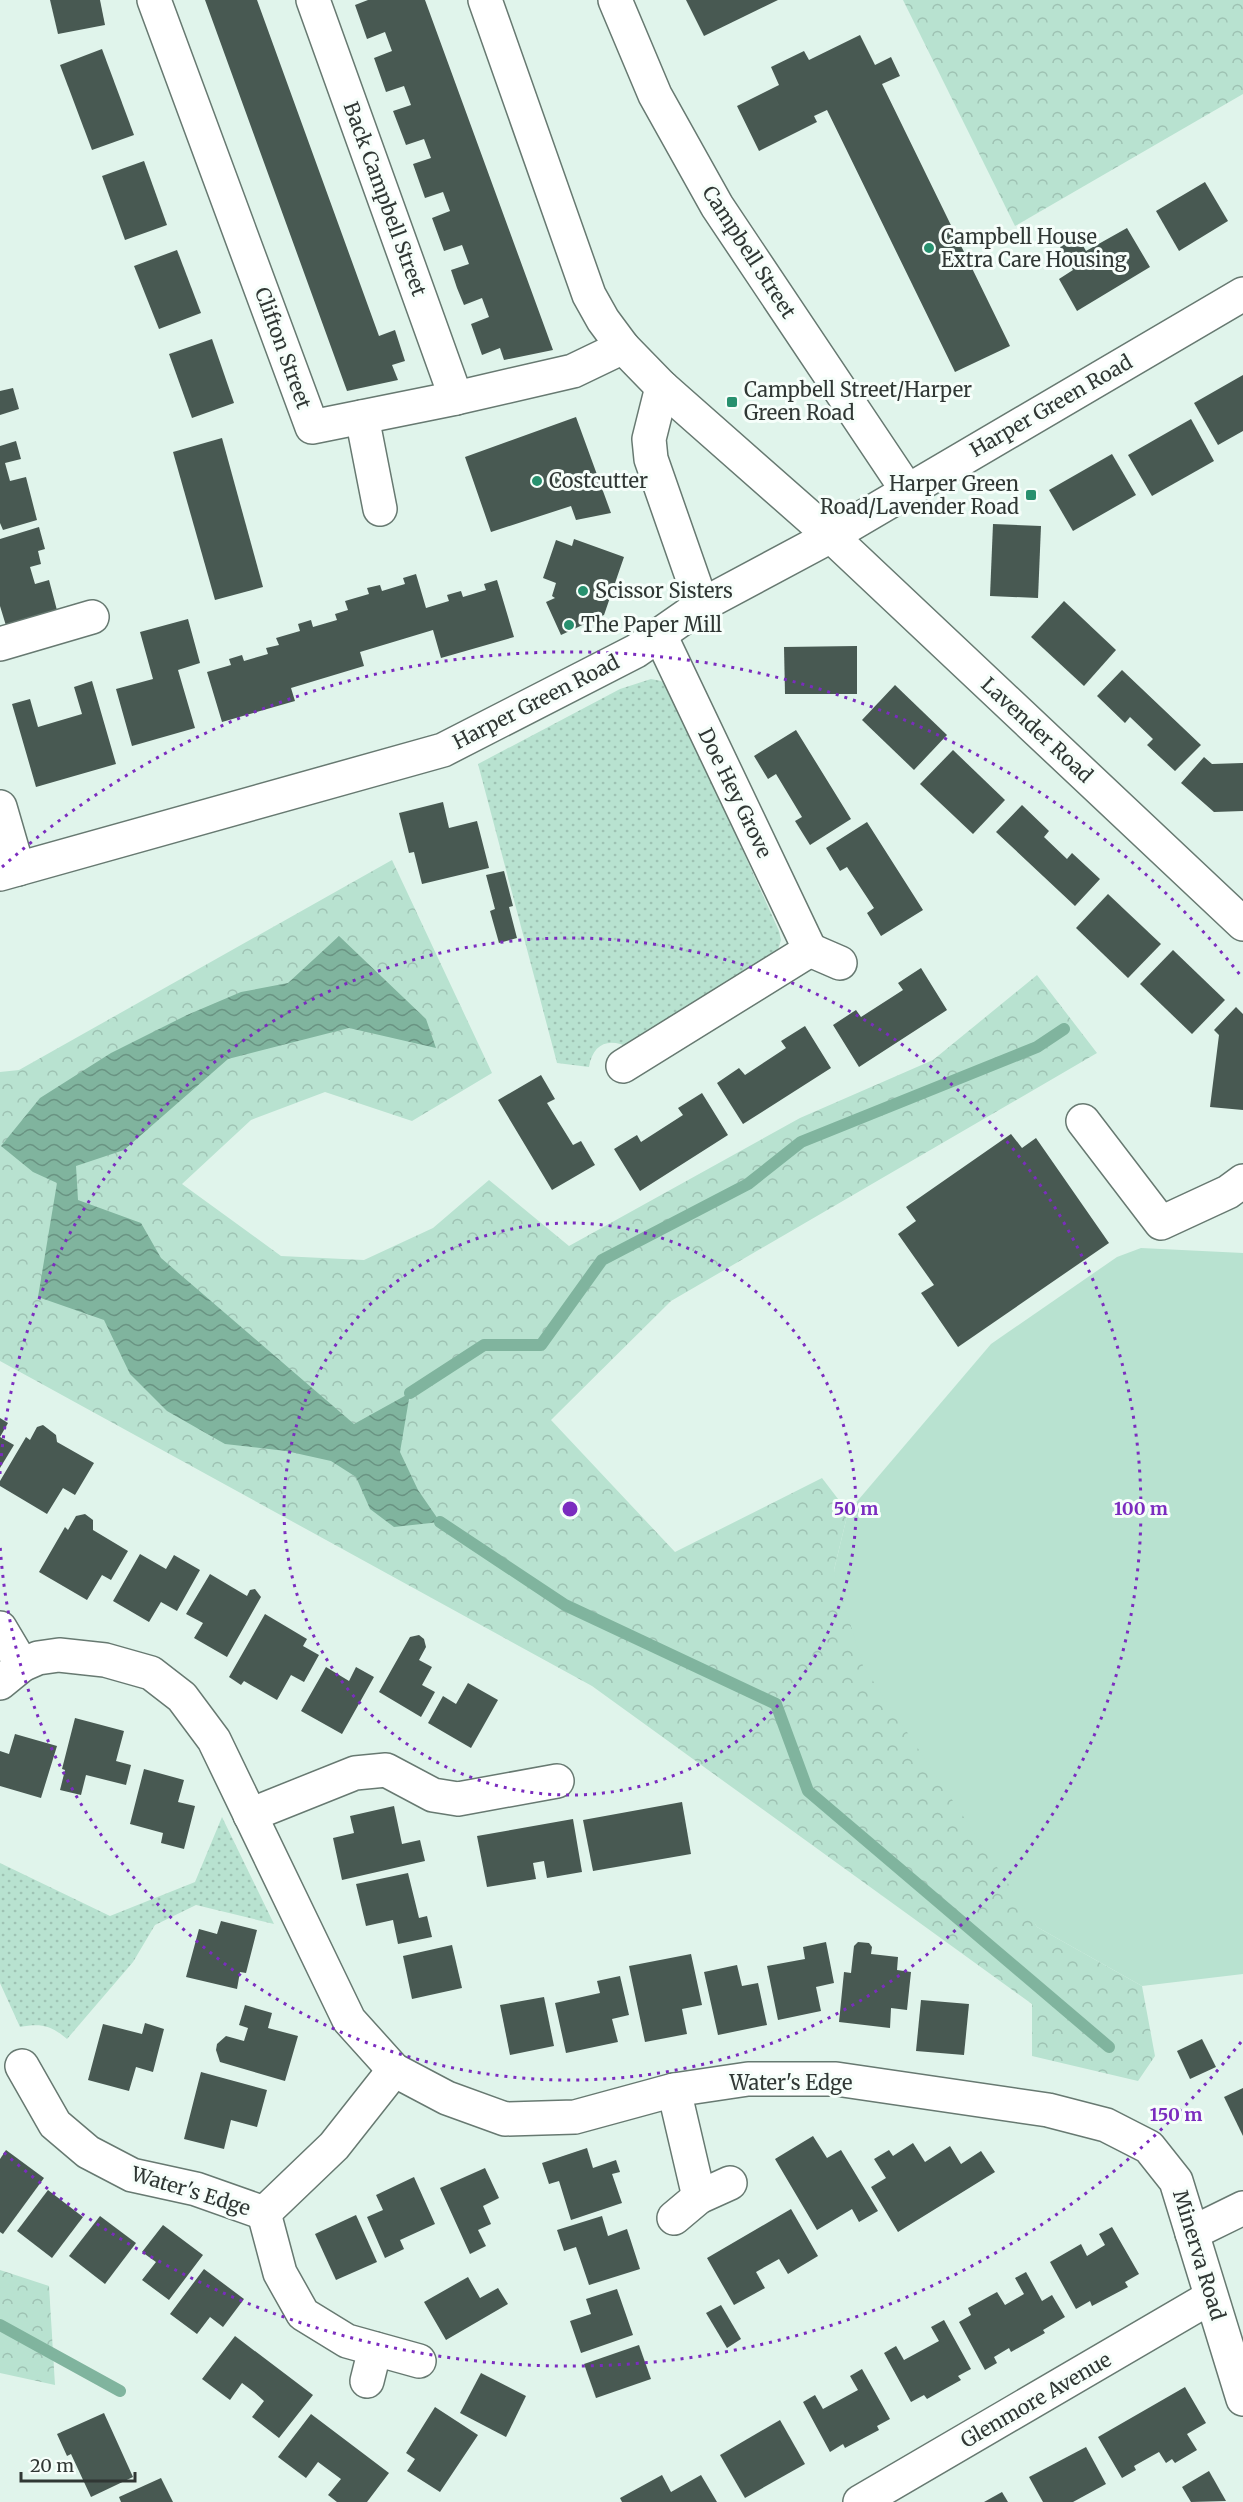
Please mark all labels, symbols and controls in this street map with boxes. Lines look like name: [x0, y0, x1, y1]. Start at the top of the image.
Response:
street label: Back Campbell Street: [339, 98, 432, 300]
street label: Campbell Street: [697, 181, 802, 323]
place label: Campbell House Extra Care Housing: [941, 224, 1127, 272]
marker: Campbell House Extra Care Housing: [922, 241, 936, 255]
street label: Clifton Street: [250, 284, 317, 412]
street label: Harper Green Road: [965, 349, 1136, 462]
place label: Campbell Street/Harper Green Road: [744, 377, 972, 425]
marker: Campbell Street/Harper Green Road: [725, 395, 739, 409]
place label: Costcutter: [549, 468, 648, 493]
place label: Harper Green Road/Lavender Road: [820, 471, 1019, 519]
marker: Costcutter: [530, 474, 544, 488]
marker: Harper Green Road/Lavender Road: [1024, 488, 1038, 502]
place label: Scissor Sisters: [595, 578, 733, 603]
marker: Scissor Sisters: [576, 584, 590, 598]
place label: The Paper Mill: [581, 612, 722, 637]
marker: The Paper Mill: [562, 618, 576, 632]
street label: Harper Green Road: [448, 649, 623, 754]
street label: Lavender Road: [976, 672, 1098, 788]
street label: Doe Hey Grove: [693, 724, 778, 862]
text: 50 m: [834, 1497, 878, 1520]
text: 100 m: [1114, 1497, 1168, 1520]
centre of rings: [560, 1499, 580, 1519]
street label: Water's Edge: [728, 2070, 853, 2095]
text: 150 m: [1150, 2103, 1202, 2126]
street label: Water's Edge: [128, 2160, 254, 2220]
street label: Minerva Road: [1168, 2187, 1231, 2323]
street label: Glenmore Avenue: [956, 2346, 1115, 2453]
scale bar: [21, 2445, 135, 2483]
text: 20 m: [30, 2454, 74, 2477]

